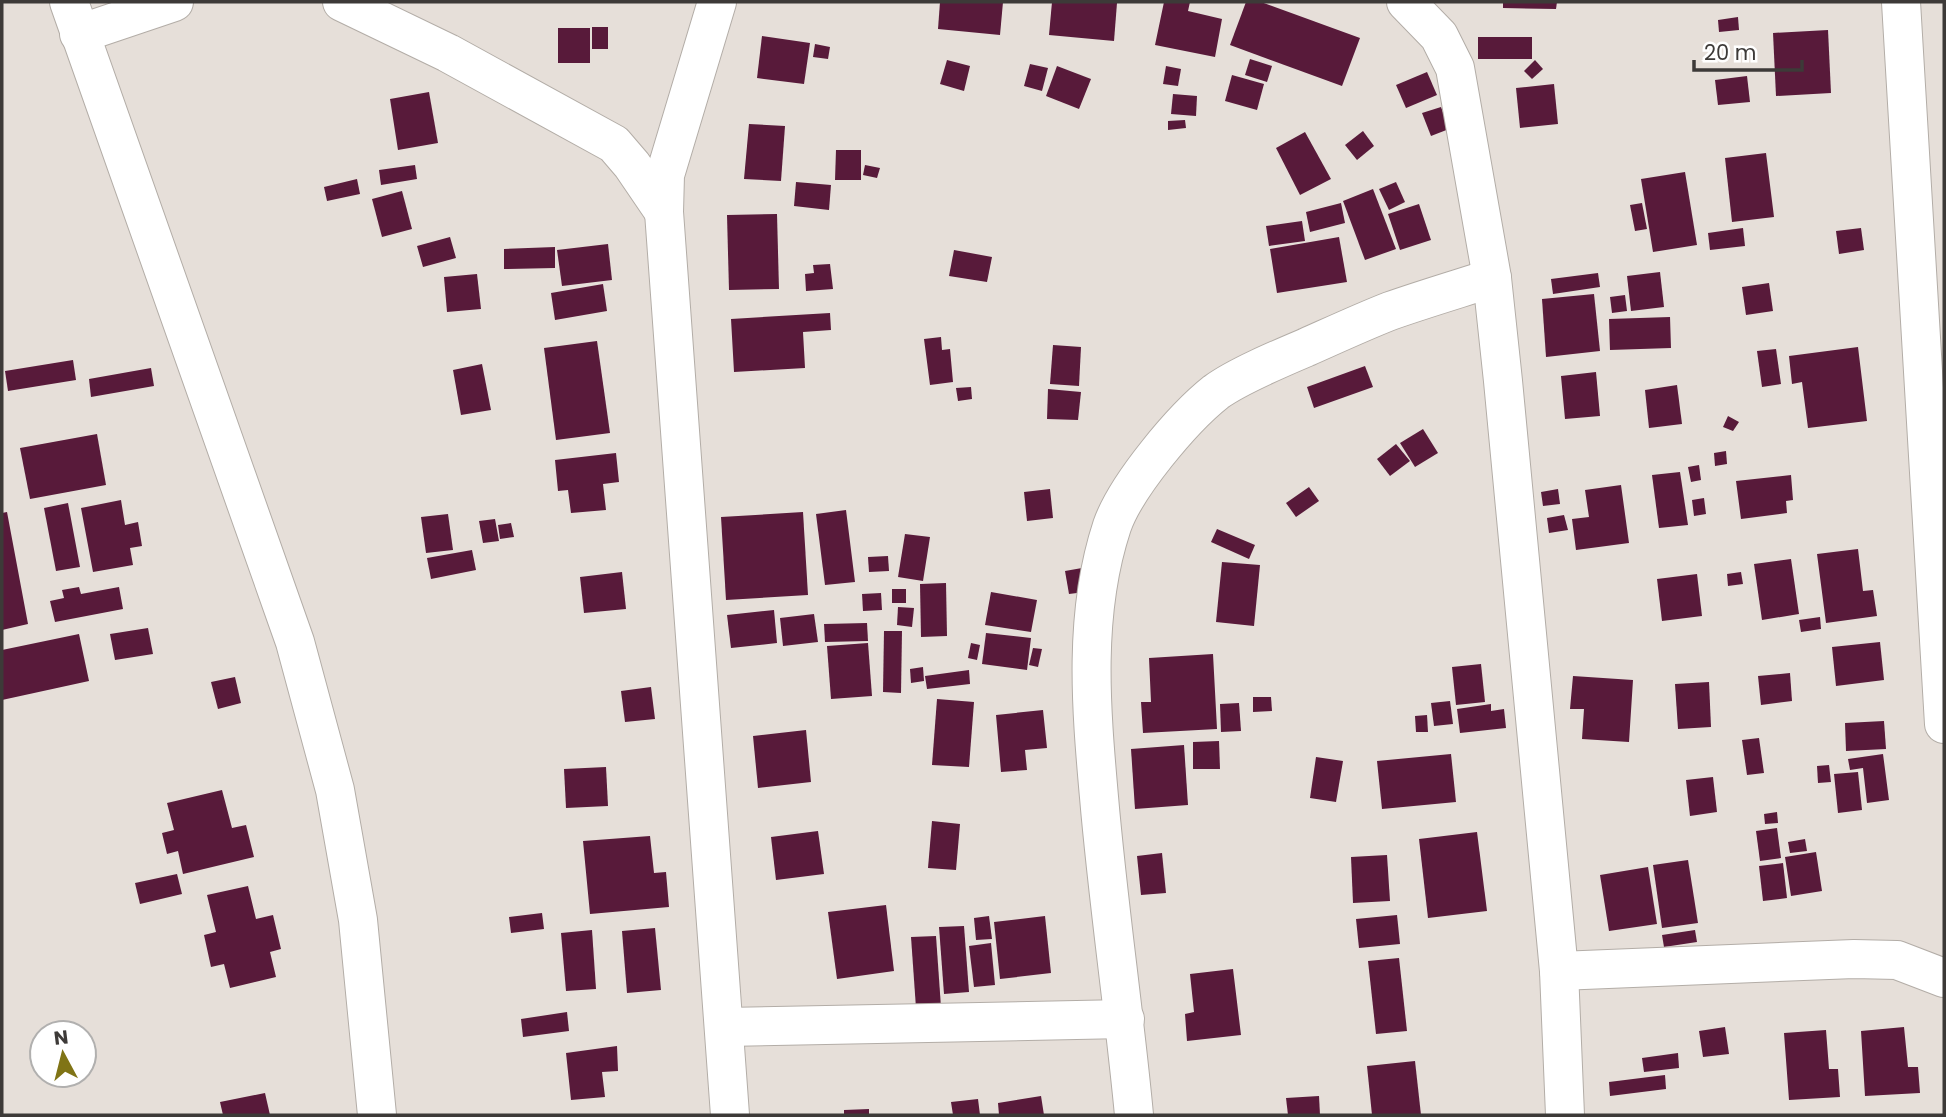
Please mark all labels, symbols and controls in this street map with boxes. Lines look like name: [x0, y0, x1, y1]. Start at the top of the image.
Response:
scale bar: [1694, 28, 1802, 72]
text: 20 m: [1704, 38, 1757, 67]
north arrow: [28, 1019, 98, 1089]
text: N: [52, 1023, 70, 1052]

